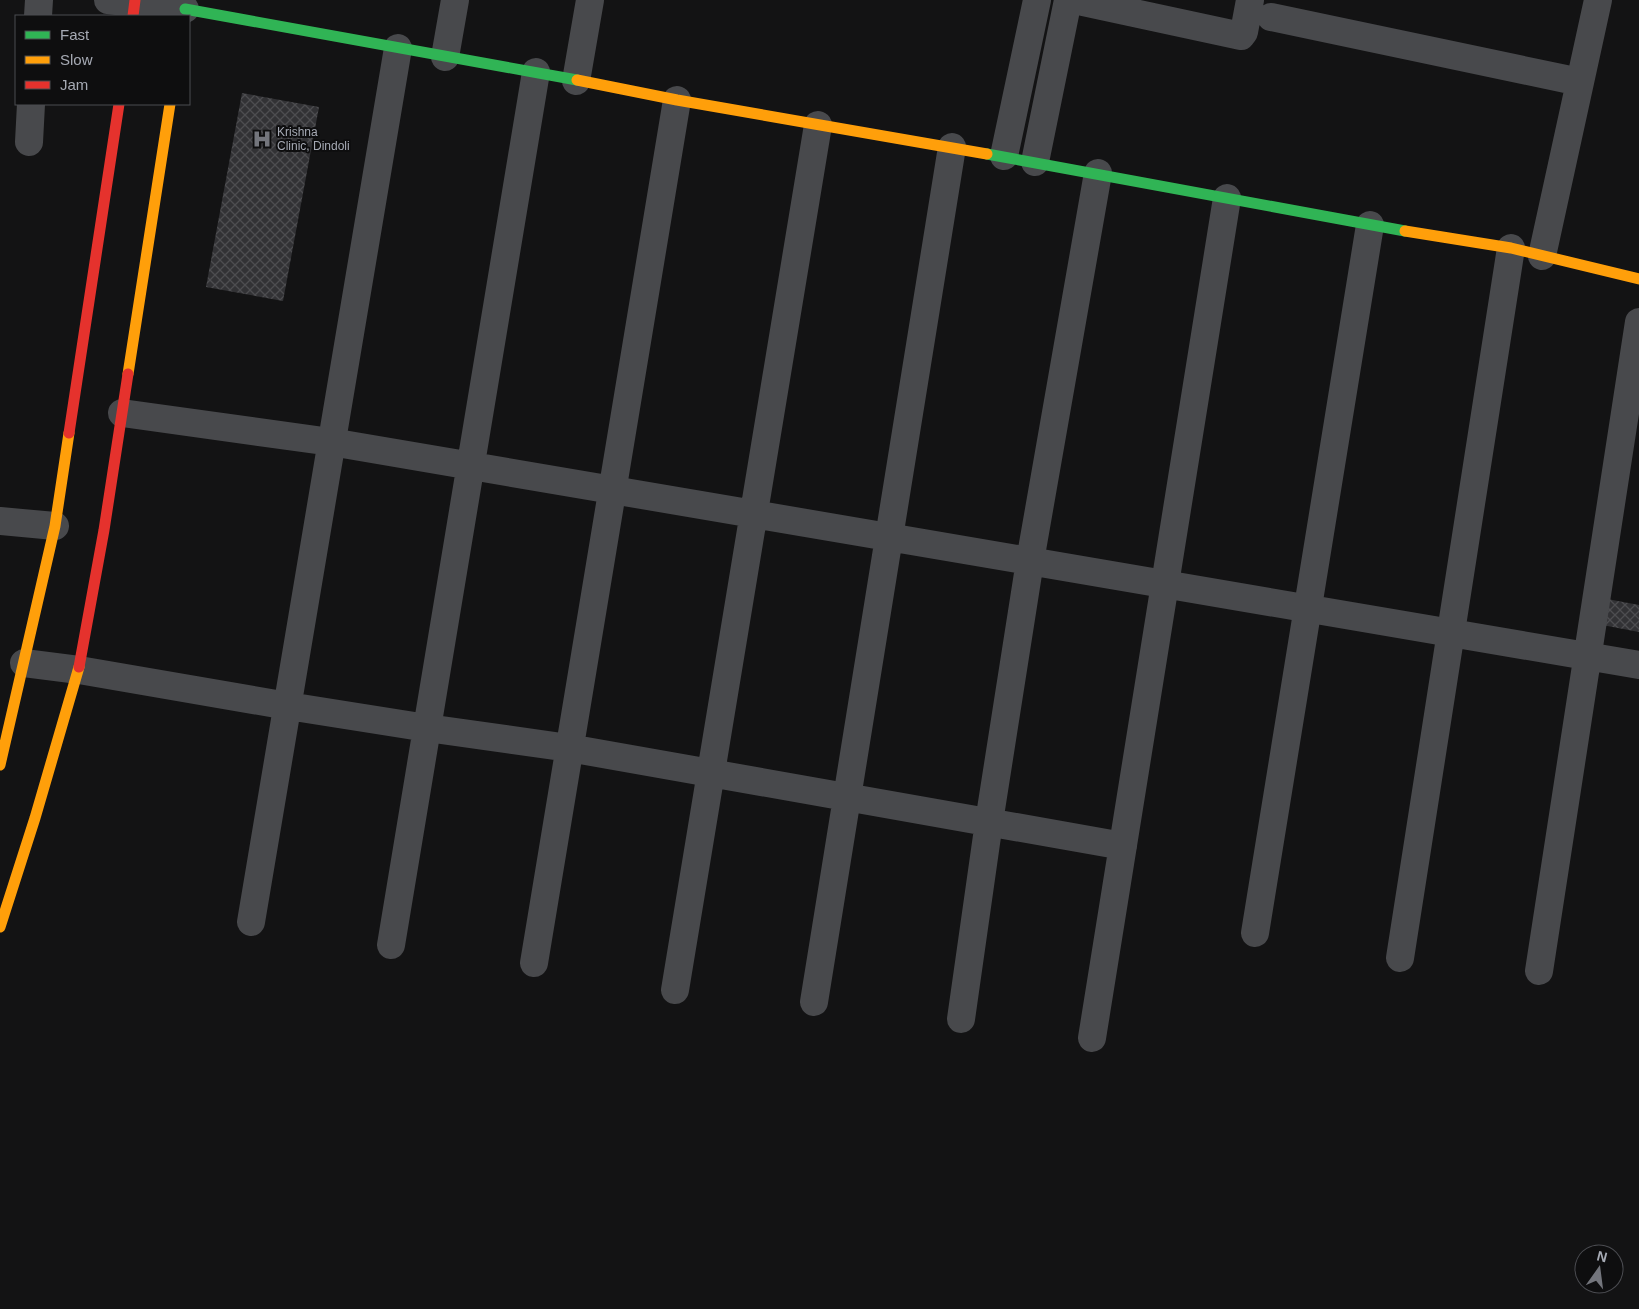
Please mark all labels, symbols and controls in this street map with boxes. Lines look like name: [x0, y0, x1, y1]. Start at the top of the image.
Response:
legend: [15, 15, 190, 105]
text: Fast: [60, 26, 90, 43]
text: Slow: [60, 51, 93, 68]
text: Jam: [60, 76, 88, 93]
place label: Krishna Clinic, Dindoli: [277, 125, 350, 153]
hospital icon: Krishna Clinic, Dindoli: [251, 128, 273, 150]
north arrow: [1574, 1244, 1624, 1294]
text: N: [1595, 1247, 1609, 1265]

